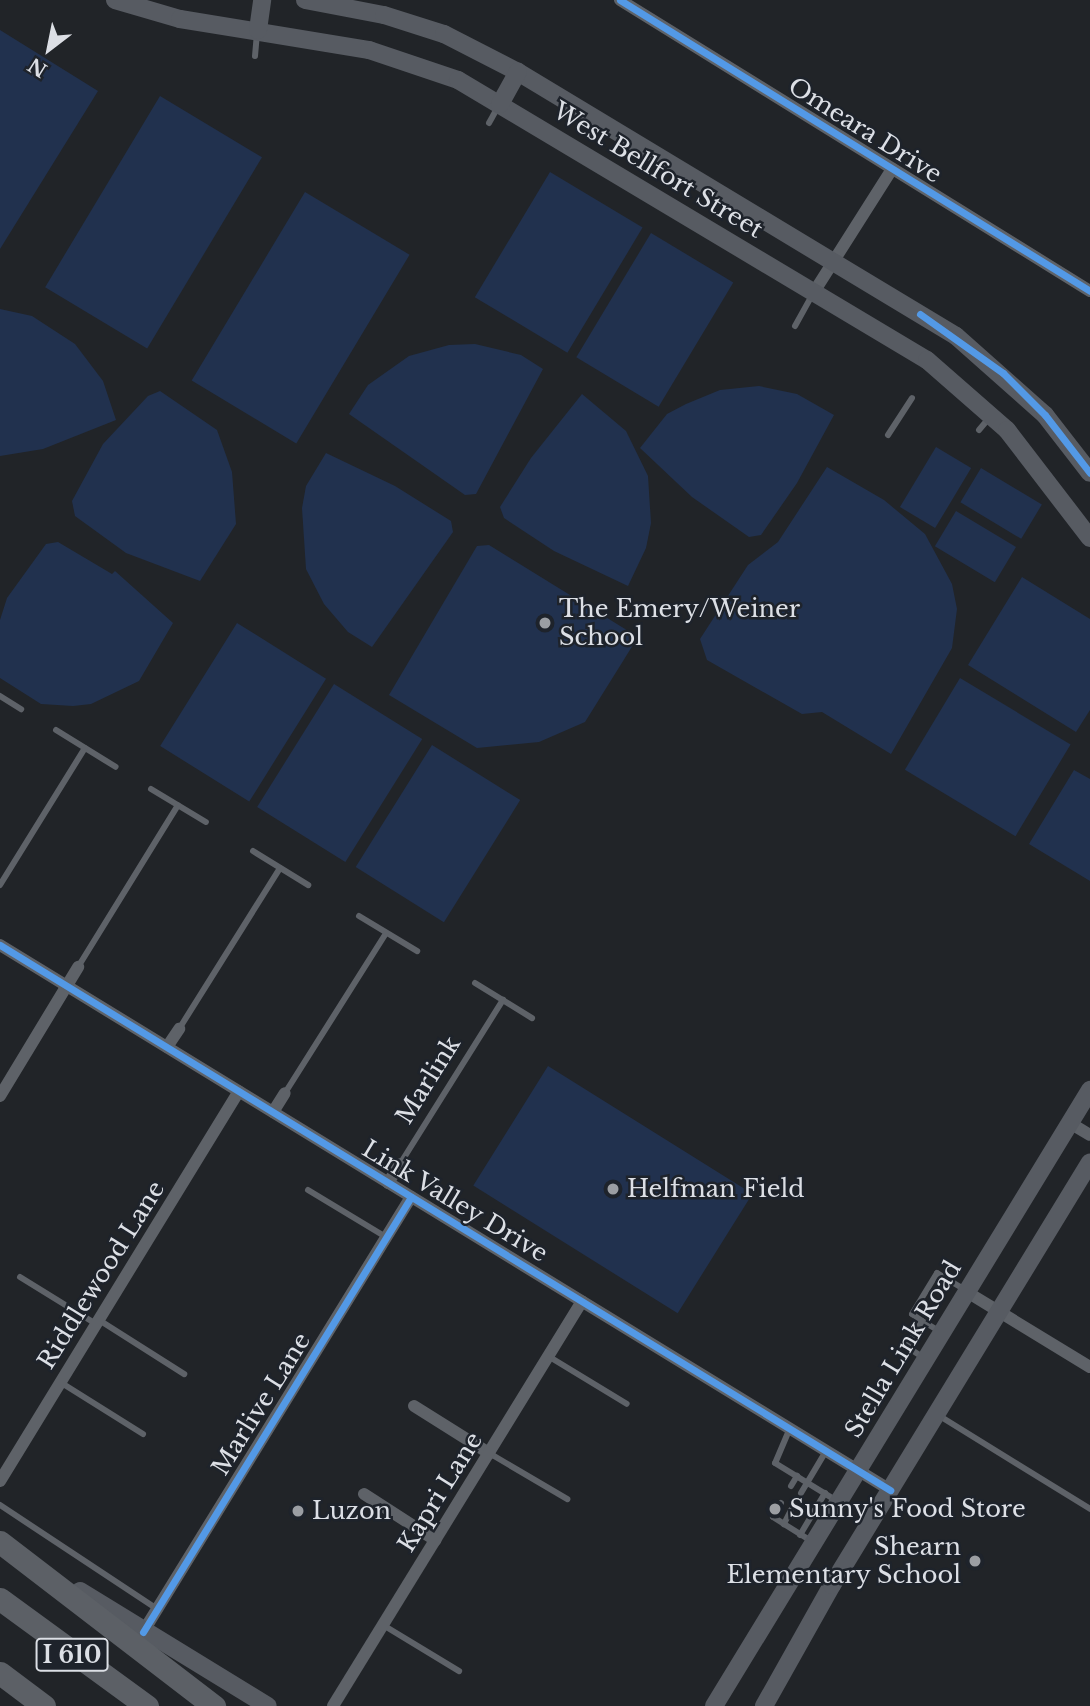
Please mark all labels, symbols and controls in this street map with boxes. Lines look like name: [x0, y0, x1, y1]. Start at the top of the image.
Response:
north arrow: [14, 14, 84, 84]
text: N: [24, 53, 51, 82]
street label: Omeara Drive: [783, 71, 947, 189]
street label: West Bellfort Street: [548, 96, 768, 244]
place label: The Emery/Weiner School: [559, 595, 800, 651]
marker: The Emery/Weiner School: [537, 615, 553, 631]
street label: Marlink: [390, 1031, 466, 1129]
street label: Link Valley Drive: [356, 1134, 554, 1268]
place label: Helfman Field: [627, 1175, 805, 1203]
street label: Riddlewood Lane: [31, 1176, 171, 1374]
marker: Helfman Field: [605, 1181, 621, 1197]
street label: Stella Link Road: [839, 1255, 967, 1443]
street label: Marlive Lane: [206, 1327, 316, 1481]
street label: Kapri Lane: [392, 1427, 488, 1557]
place label: Sunny's Food Store: [789, 1495, 1026, 1523]
place label: Luzon: [312, 1497, 391, 1525]
marker: Sunny's Food Store: [767, 1501, 783, 1517]
marker: Luzon: [290, 1503, 306, 1519]
place label: Shearn Elementary School: [726, 1533, 961, 1589]
marker: Shearn Elementary School: [967, 1553, 983, 1569]
road number: I 610: [35, 1636, 109, 1674]

